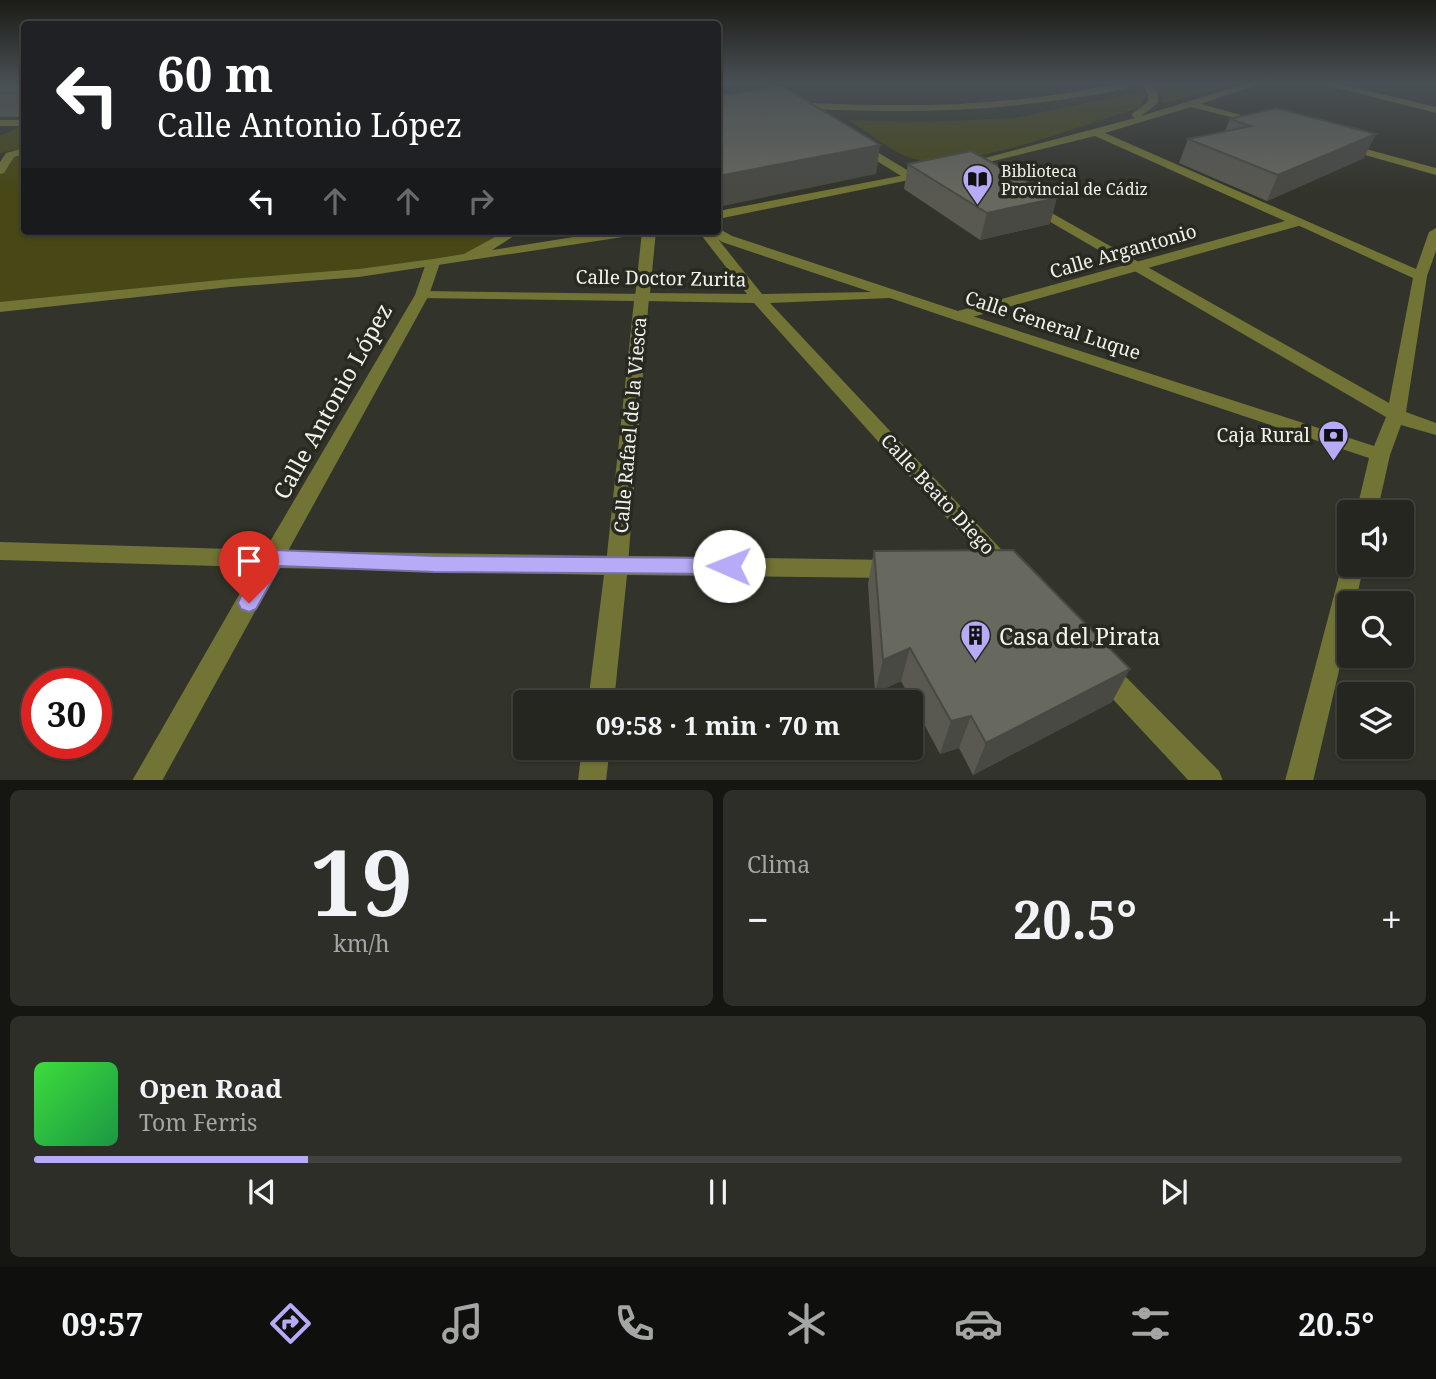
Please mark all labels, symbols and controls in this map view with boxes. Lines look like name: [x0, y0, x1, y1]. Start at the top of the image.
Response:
text: 60 m: [157, 40, 273, 106]
icon: left: [42, 49, 133, 140]
text: Calle Antonio López: [157, 103, 462, 146]
place label: Biblioteca Provincial de Cádiz: [1001, 160, 1148, 200]
library icon: Biblioteca Provincial de Cádiz: [961, 163, 995, 207]
icon: left: [243, 182, 281, 220]
icon: ahead: [316, 182, 354, 220]
icon: ahead: [389, 182, 427, 220]
icon: right: [462, 182, 500, 220]
street label: Calle Argantonio: [1046, 218, 1200, 284]
street label: Calle Doctor Zurita: [575, 264, 747, 292]
street label: Calle General Luque: [962, 284, 1144, 366]
street label: Calle Antonio López: [265, 297, 399, 505]
street label: Calle Rafael de la Viesca: [608, 316, 652, 534]
bank icon: Caja Rural: [1316, 418, 1350, 462]
place label: Caja Rural: [1217, 422, 1310, 448]
street label: Calle Beato Diego: [875, 428, 1001, 560]
map controls: [1337, 500, 1414, 759]
button: sound: [1337, 500, 1414, 577]
position arrow: [692, 529, 766, 603]
pin: [219, 531, 279, 603]
icon: arrive: [230, 542, 268, 580]
button: search: [1337, 591, 1414, 668]
building icon: Casa del Pirata: [959, 619, 993, 663]
place label: Casa del Pirata: [999, 620, 1161, 652]
speed limit sign: 30: [21, 668, 112, 759]
button: layers: [1337, 682, 1414, 759]
text: 09:58 · 1 min · 70 m: [596, 707, 840, 743]
text: 19: [310, 819, 413, 943]
text: Clima: [747, 848, 810, 880]
text: 20.5°: [1013, 883, 1137, 954]
text: −: [747, 893, 769, 945]
text: +: [1381, 893, 1402, 945]
text: km/h: [333, 927, 390, 959]
text: Open Road: [139, 1070, 282, 1106]
text: Tom Ferris: [139, 1106, 257, 1138]
icon: previous: [243, 1173, 281, 1211]
icon: pause: [699, 1173, 737, 1211]
icon: next: [1155, 1173, 1193, 1211]
icon: directions: [266, 1299, 315, 1348]
icon: music: [438, 1299, 487, 1348]
icon: phone: [610, 1299, 659, 1348]
icon: climate: [782, 1299, 831, 1348]
icon: car: [954, 1299, 1003, 1348]
icon: filters: [1126, 1299, 1175, 1348]
text: 09:57: [61, 1302, 144, 1345]
text: 20.5°: [1298, 1302, 1374, 1345]

